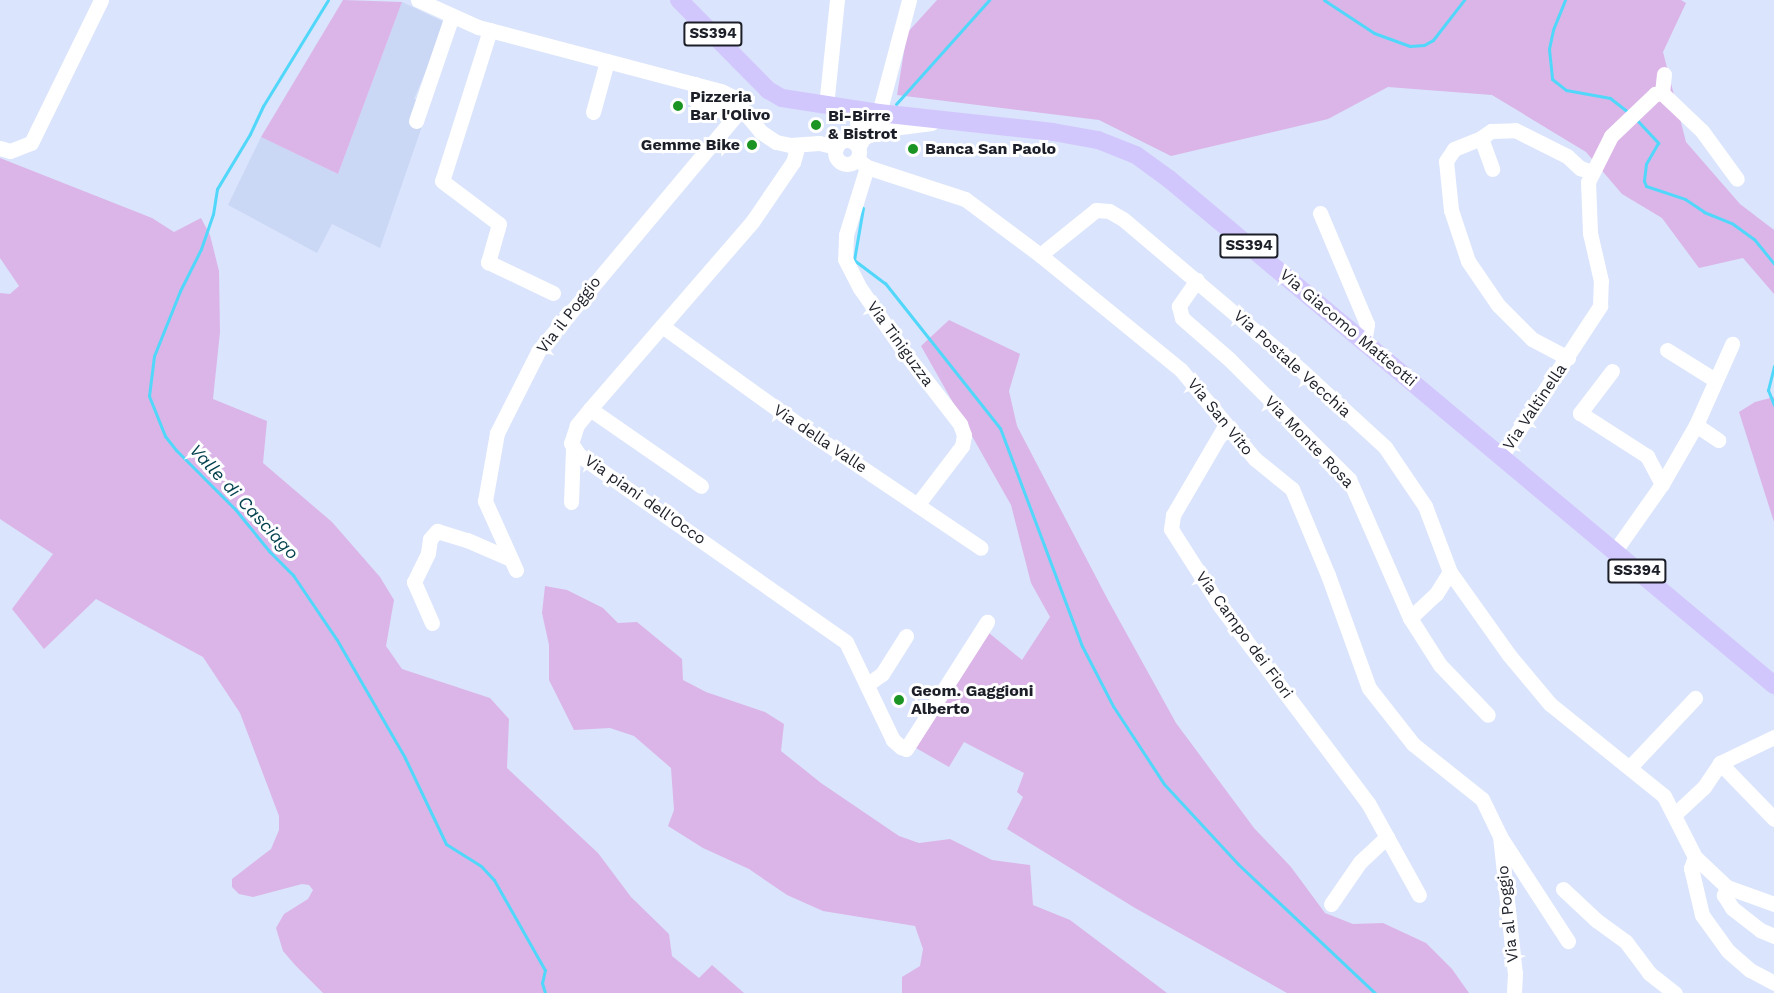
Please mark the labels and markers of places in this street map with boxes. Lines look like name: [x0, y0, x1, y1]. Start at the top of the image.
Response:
place label: Pizzeria Bar l'Olivo: [690, 87, 771, 125]
marker: Pizzeria Bar l'Olivo: [671, 99, 685, 113]
place label: Bi-Birre & Bistrot: [828, 106, 897, 144]
marker: Bi-Birre & Bistrot: [809, 118, 823, 132]
place label: Gemme Bike: [641, 135, 740, 155]
marker: Gemme Bike: [745, 138, 759, 152]
place label: Banca San Paolo: [925, 139, 1056, 159]
marker: Banca San Paolo: [906, 142, 920, 156]
place label: Geom. Gaggioni Alberto: [911, 681, 1033, 719]
marker: Geom. Gaggioni Alberto: [892, 693, 906, 707]

